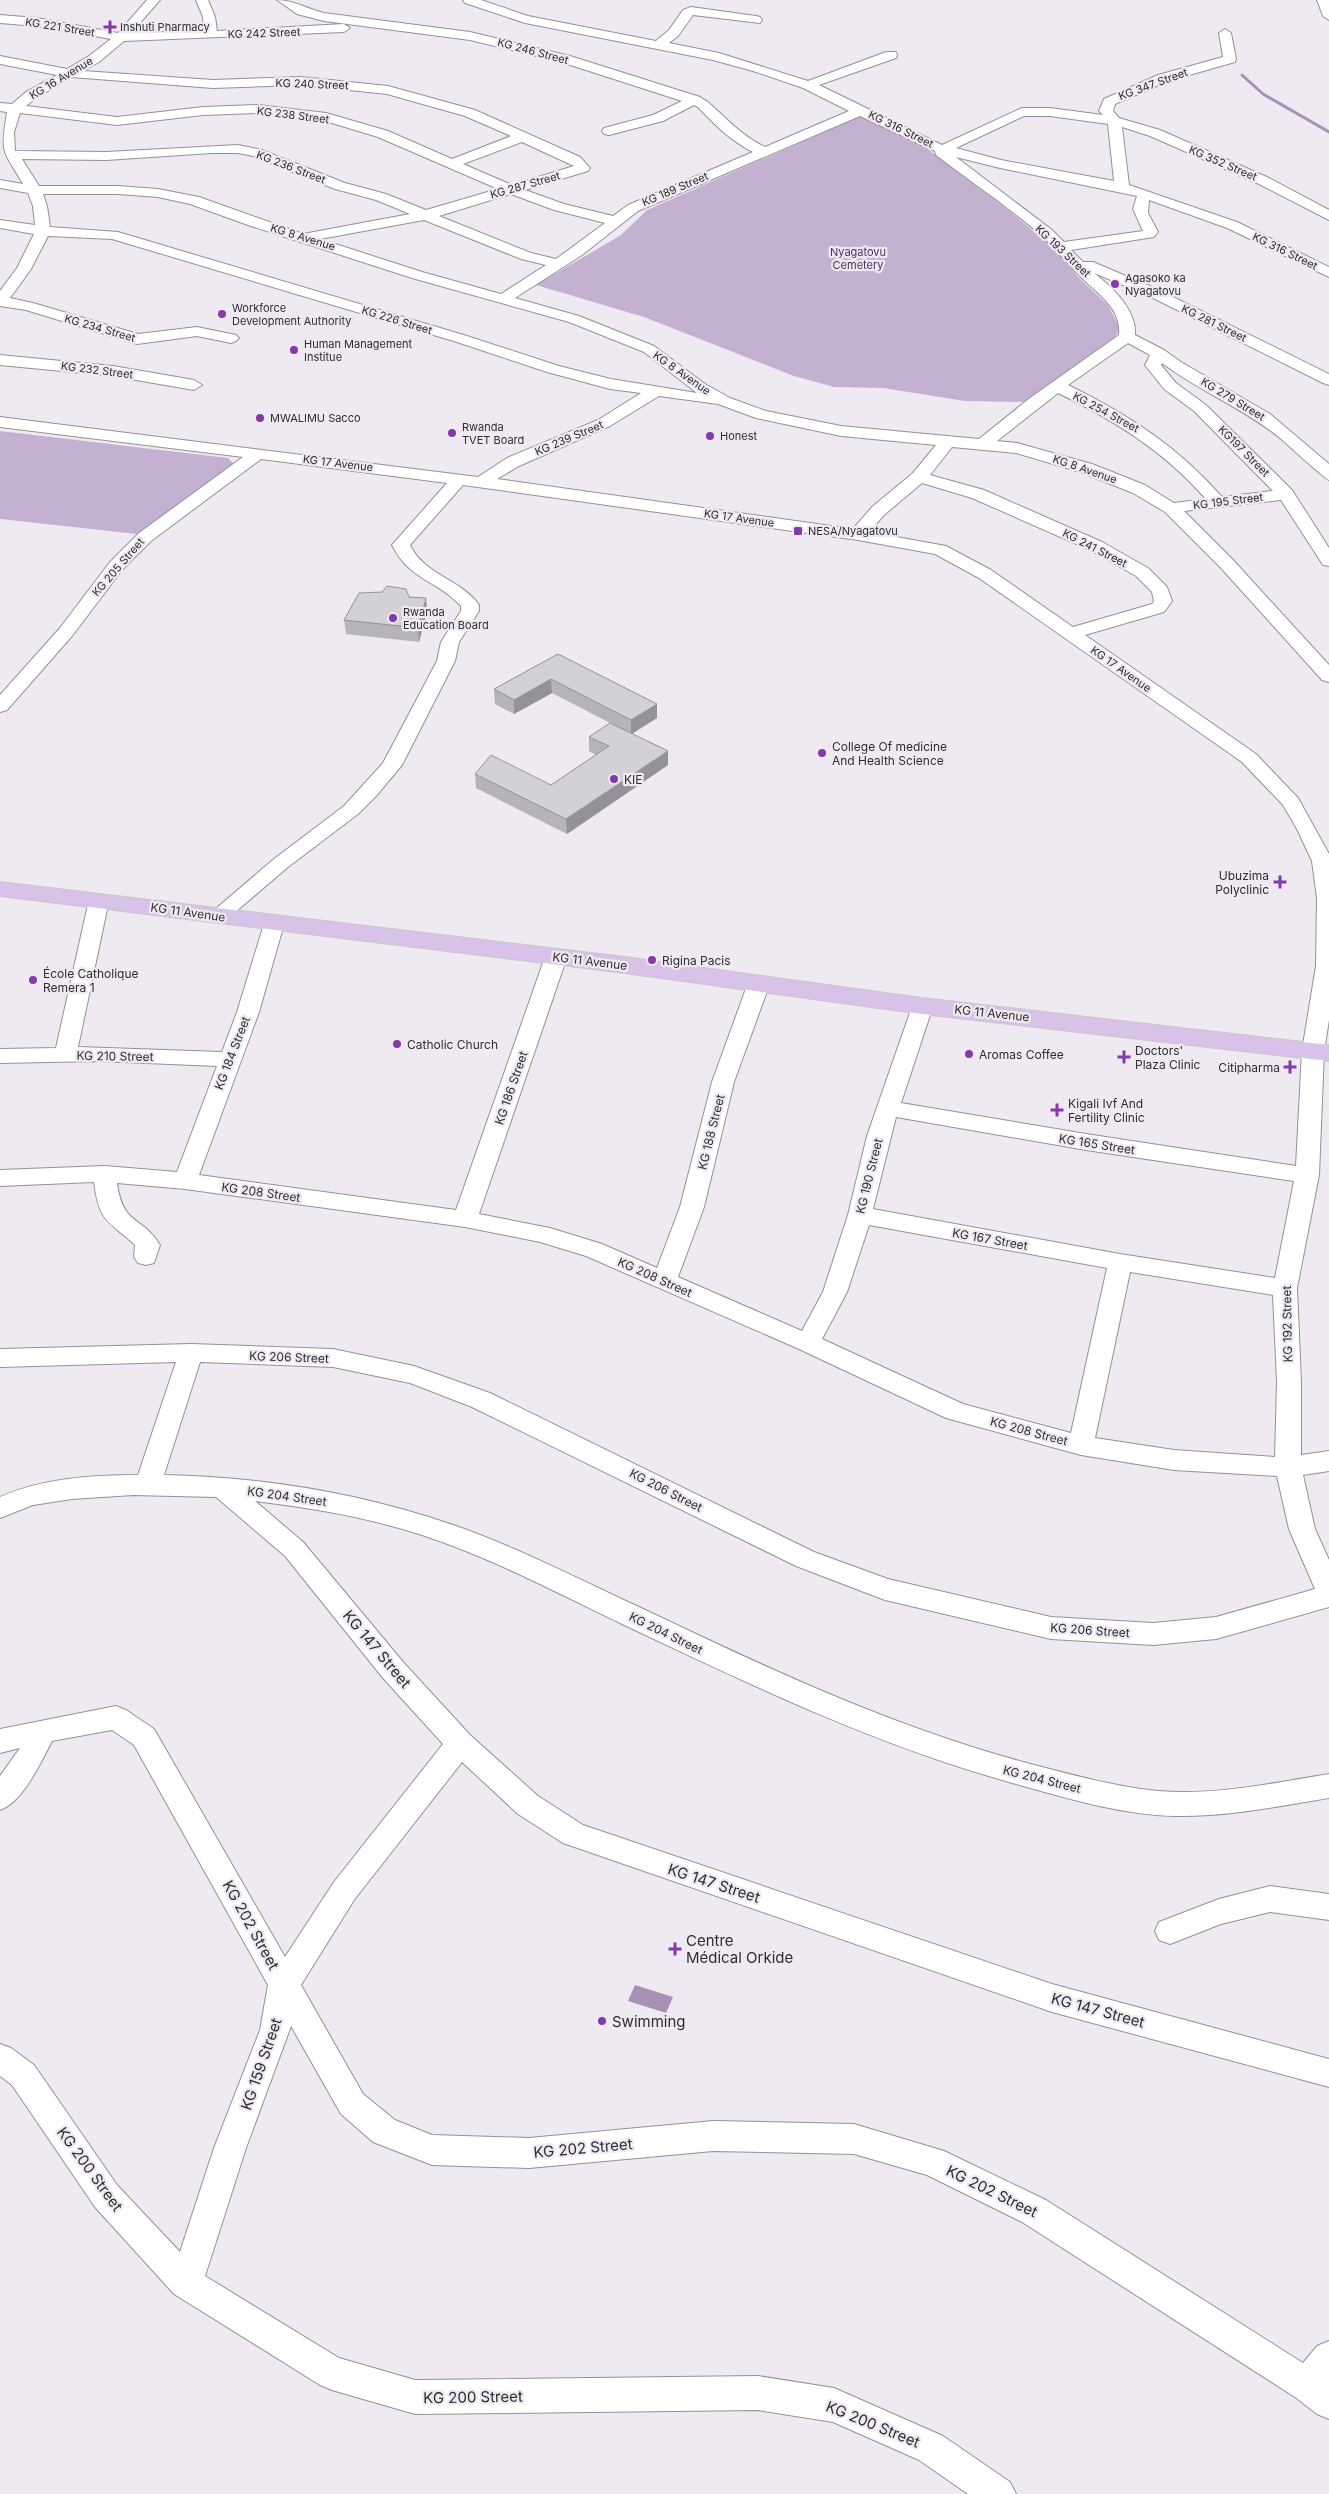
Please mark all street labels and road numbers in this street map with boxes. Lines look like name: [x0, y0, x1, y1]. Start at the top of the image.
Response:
street label: KG 221 Street: [24, 15, 96, 39]
street label: KG 242 Street: [227, 25, 301, 41]
street label: KG 246 Street: [496, 35, 570, 67]
street label: KG 16 Avenue: [27, 54, 95, 102]
street label: KG 347 Street: [1116, 65, 1190, 103]
street label: KG 240 Street: [275, 76, 349, 92]
street label: KG 238 Street: [256, 104, 330, 126]
street label: KG 316 Street: [866, 107, 936, 151]
street label: KG 352 Street: [1187, 142, 1260, 184]
street label: KG 236 Street: [255, 147, 328, 187]
street label: KG 287 Street: [488, 168, 562, 202]
street label: KG 189 Street: [640, 169, 711, 209]
street label: KG 8 Avenue: [269, 221, 337, 253]
street label: KG 193 Street: [1032, 222, 1094, 280]
street label: KG 316 Street: [1250, 229, 1320, 273]
street label: KG 281 Street: [1179, 301, 1249, 345]
street label: KG 226 Street: [360, 303, 434, 337]
street label: KG 234 Street: [63, 311, 137, 345]
street label: KG 8 Avenue: [651, 348, 713, 398]
street label: KG 232 Street: [60, 359, 134, 381]
street label: KG 279 Street: [1198, 374, 1268, 424]
street label: KG 254 Street: [1070, 389, 1142, 435]
street label: KG 239 Street: [533, 417, 606, 459]
street label: KG197 Street: [1215, 422, 1273, 480]
street label: KG 8 Avenue: [1051, 451, 1119, 487]
street label: KG 17 Avenue: [302, 452, 374, 474]
street label: KG 195 Street: [1192, 490, 1264, 512]
street label: KG 17 Avenue: [703, 506, 775, 530]
street label: KG 241 Street: [1060, 526, 1130, 570]
street label: KG 205 Street: [89, 535, 147, 599]
street label: KG 17 Avenue: [1088, 643, 1154, 695]
street label: KG 11 Avenue: [150, 899, 226, 925]
street label: KG 11 Avenue: [552, 949, 628, 973]
street label: KG 11 Avenue: [954, 1002, 1030, 1024]
street label: KG 184 Street: [211, 1014, 253, 1092]
street label: KG 210 Street: [76, 1048, 154, 1064]
street label: KG 186 Street: [491, 1049, 531, 1127]
street label: KG 188 Street: [694, 1093, 728, 1171]
street label: KG 165 Street: [1058, 1131, 1136, 1157]
street label: KG 190 Street: [852, 1137, 886, 1215]
street label: KG 208 Street: [221, 1179, 301, 1205]
street label: KG 167 Street: [951, 1225, 1029, 1253]
street label: KG 208 Street: [616, 1254, 694, 1300]
street label: KG 192 Street: [1279, 1285, 1295, 1363]
street label: KG 206 Street: [249, 1348, 329, 1366]
street label: KG 208 Street: [989, 1413, 1069, 1449]
street label: KG 206 Street: [627, 1465, 705, 1515]
street label: KG 204 Street: [246, 1483, 328, 1509]
street label: KG 147 Street: [339, 1606, 415, 1692]
street label: KG 204 Street: [627, 1609, 705, 1657]
street label: KG 206 Street: [1050, 1620, 1130, 1640]
street label: KG 204 Street: [1001, 1762, 1083, 1796]
street label: KG 147 Street: [666, 1859, 763, 1907]
street label: KG 202 Street: [219, 1877, 283, 1973]
street label: KG 147 Street: [1049, 1988, 1147, 2032]
street label: KG 159 Street: [236, 2015, 286, 2113]
street label: KG 200 Street: [53, 2123, 127, 2215]
street label: KG 202 Street: [533, 2134, 633, 2162]
street label: KG 202 Street: [943, 2161, 1041, 2221]
street label: KG 200 Street: [423, 2387, 523, 2407]
street label: KG 200 Street: [823, 2397, 923, 2451]

